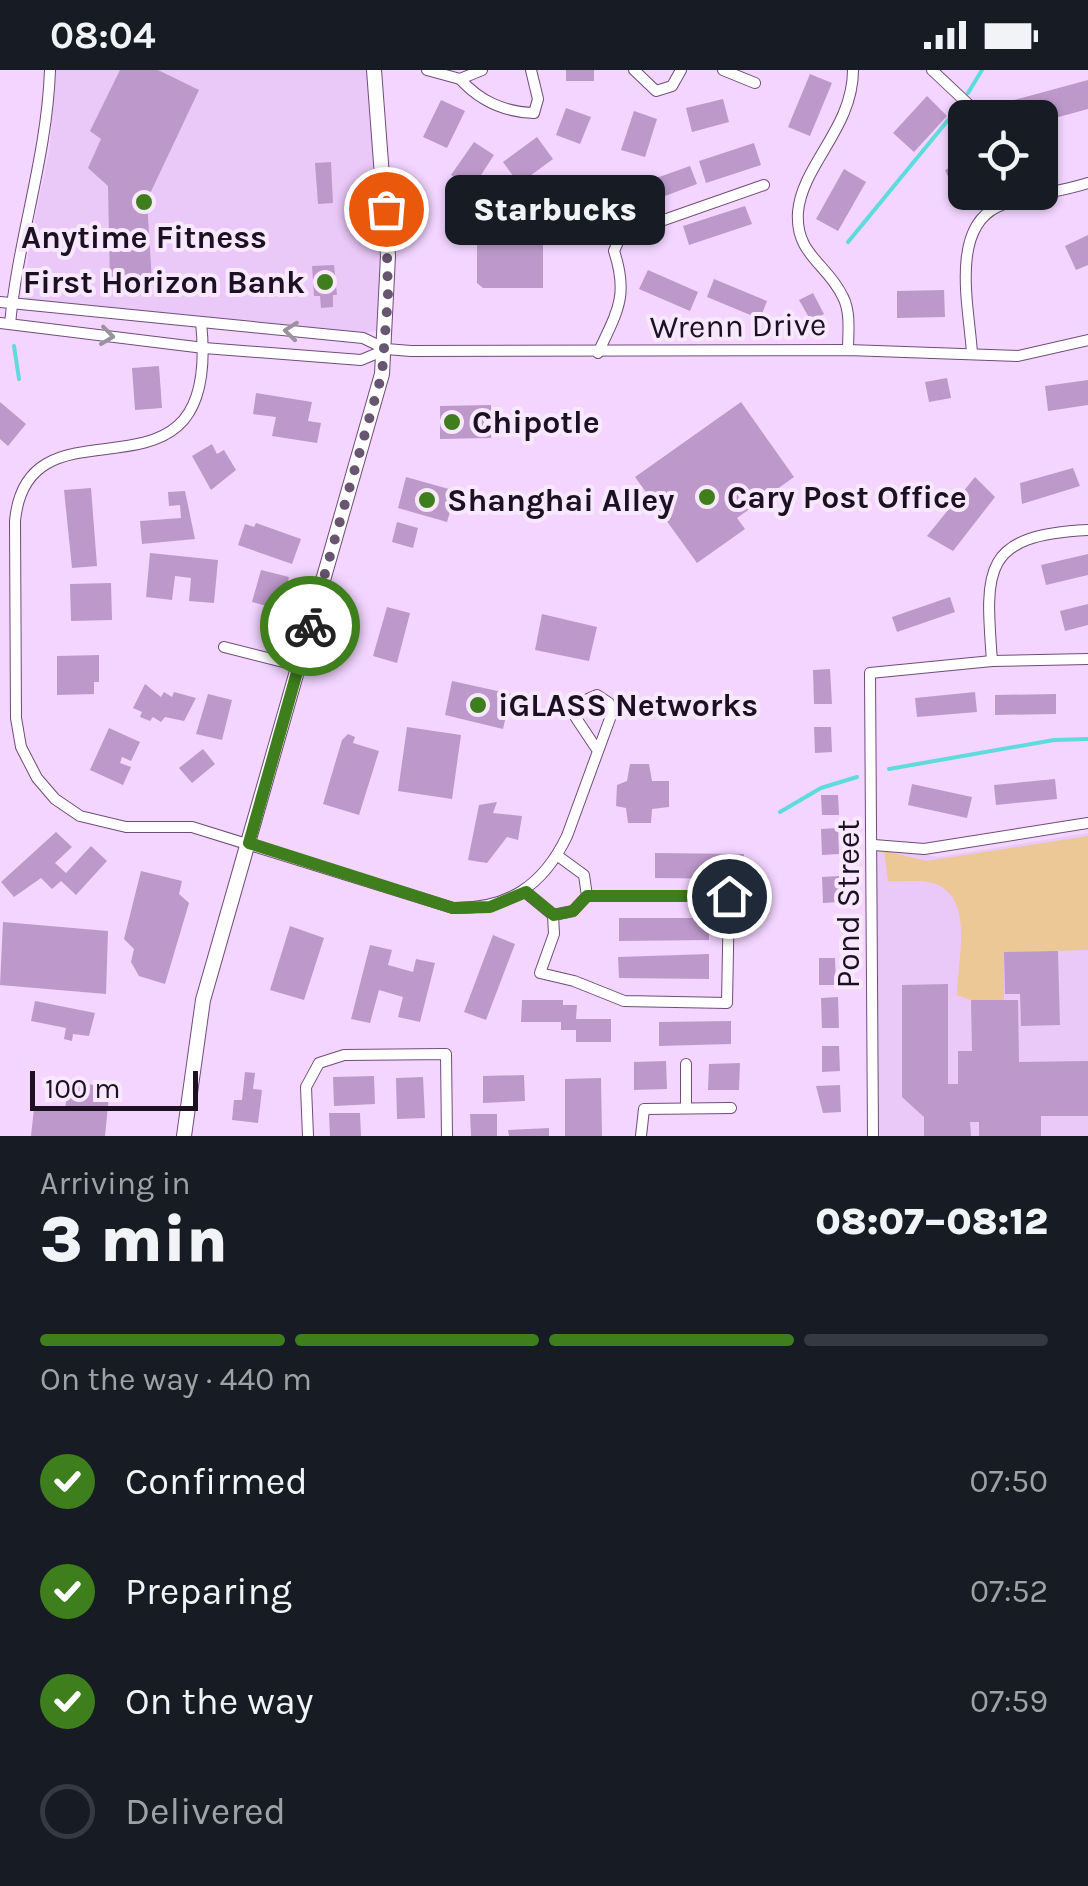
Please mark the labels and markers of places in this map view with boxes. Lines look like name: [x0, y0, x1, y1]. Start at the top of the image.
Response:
pin: [344, 167, 429, 252]
callout: Starbucks: [446, 174, 666, 244]
marker: Anytime Fitness: [133, 191, 155, 213]
place label: Anytime Fitness: [21, 219, 267, 256]
place label: First Horizon Bank: [23, 264, 305, 301]
marker: First Horizon Bank: [314, 271, 336, 293]
place label: Chipotle: [472, 404, 600, 441]
marker: Chipotle: [441, 411, 463, 433]
place label: Cary Post Office: [727, 479, 967, 516]
place label: Shanghai Alley: [447, 482, 674, 519]
marker: Cary Post Office: [696, 486, 718, 508]
marker: Shanghai Alley: [416, 489, 438, 511]
place label: iGLASS Networks: [498, 687, 758, 724]
marker: iGLASS Networks: [467, 694, 489, 716]
pin: [687, 854, 772, 939]

